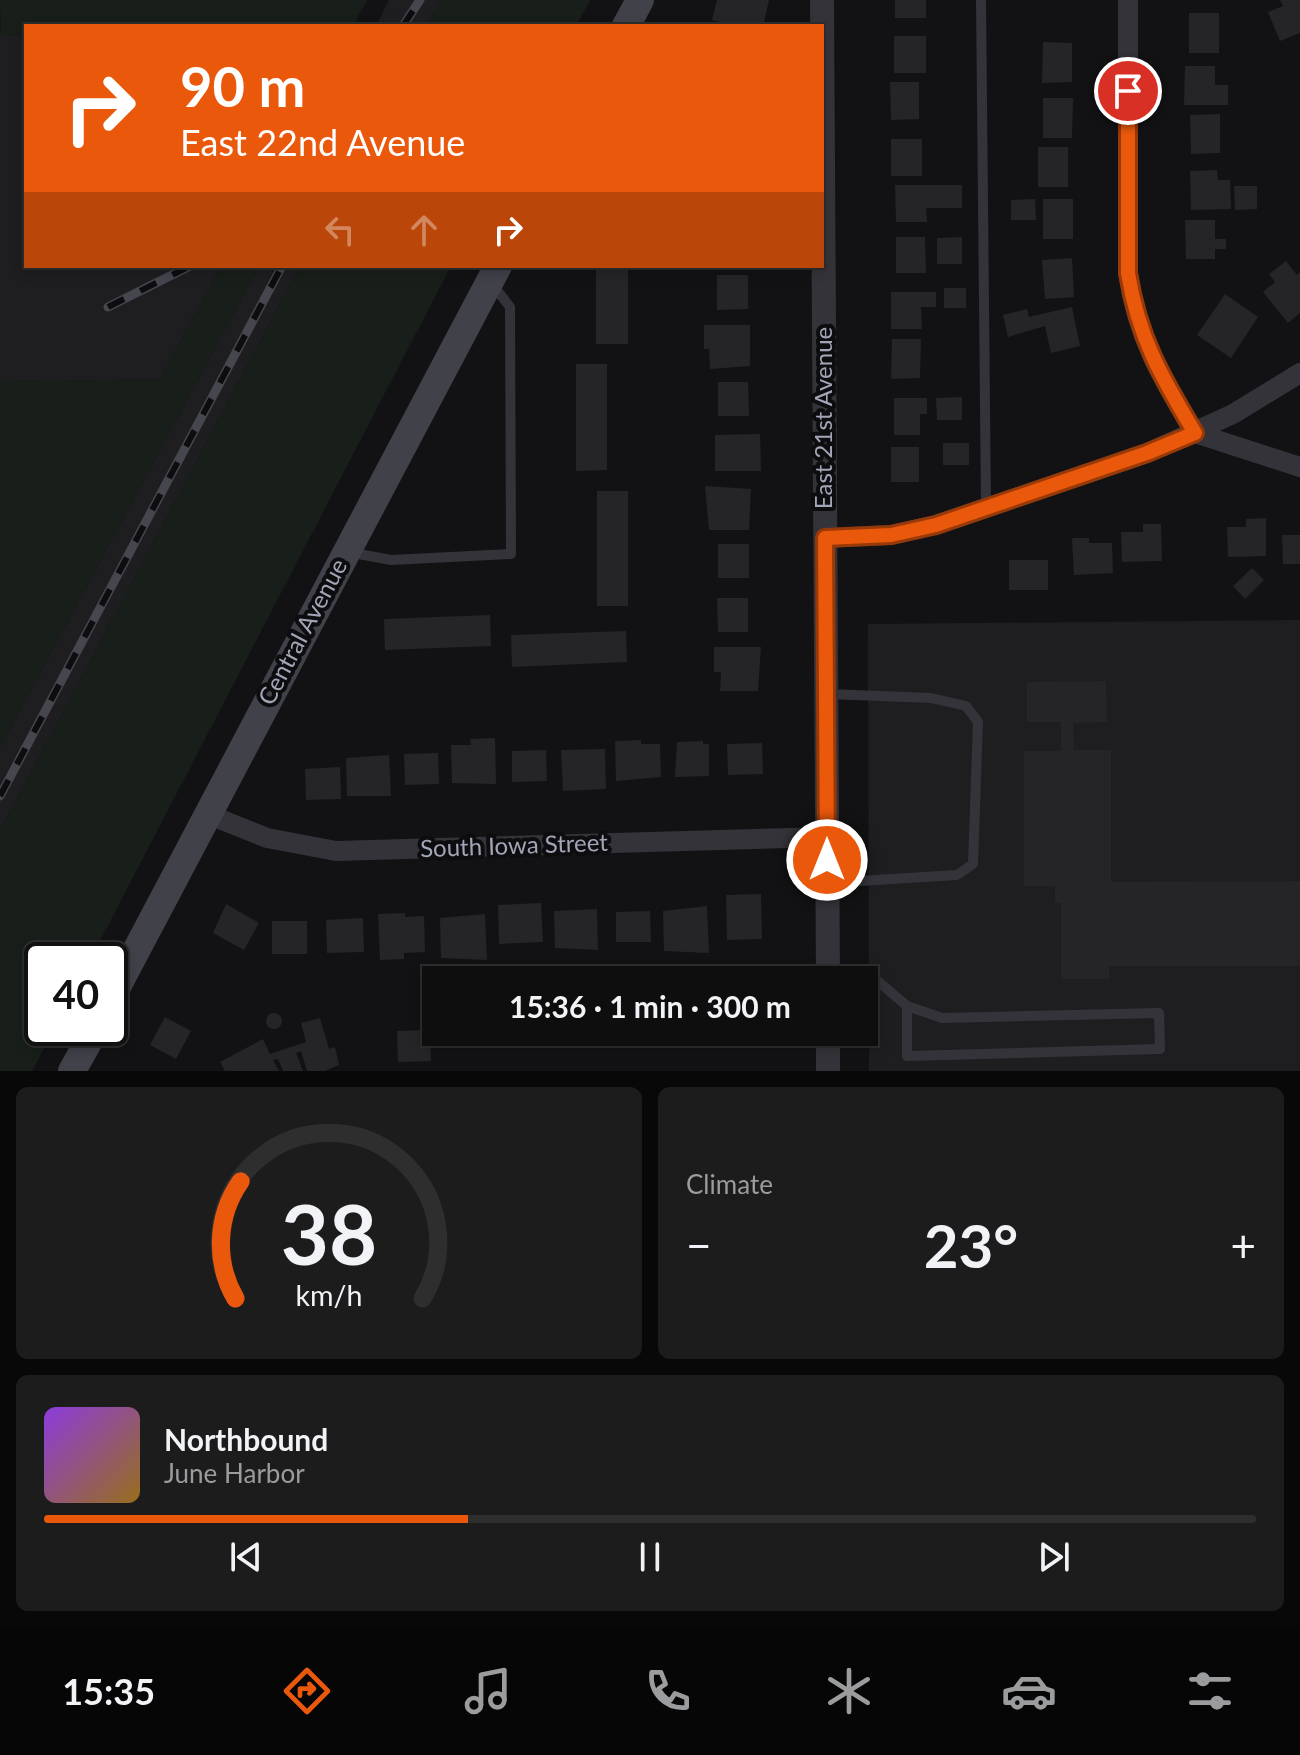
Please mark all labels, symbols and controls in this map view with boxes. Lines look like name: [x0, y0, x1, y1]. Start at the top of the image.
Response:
text: 90 m: [180, 52, 305, 119]
icon: right: [48, 56, 152, 160]
pin: [1094, 57, 1162, 125]
icon: arrive: [1106, 69, 1150, 113]
text: East 22nd Avenue: [180, 120, 465, 164]
icon: left: [318, 208, 362, 252]
icon: ahead: [402, 208, 446, 252]
icon: right: [486, 208, 530, 252]
street label: East 21st Avenue: [808, 327, 837, 509]
street label: Central Avenue: [251, 553, 352, 709]
position arrow: [785, 818, 869, 902]
street label: South Iowa Street: [420, 827, 609, 862]
speed limit sign: 40: [24, 942, 128, 1046]
text: 15:36 · 1 min · 300 m: [509, 988, 791, 1024]
text: Climate: [686, 1168, 773, 1200]
text: 38: [281, 1183, 377, 1283]
text: 23°: [924, 1209, 1018, 1281]
text: −: [686, 1219, 712, 1271]
text: +: [1230, 1219, 1256, 1271]
text: km/h: [296, 1278, 362, 1312]
text: Northbound: [164, 1421, 328, 1457]
text: June Harbor: [164, 1457, 305, 1489]
icon: previous: [224, 1535, 268, 1579]
icon: pause: [628, 1535, 672, 1579]
icon: next: [1032, 1535, 1076, 1579]
icon: directions: [279, 1663, 335, 1719]
icon: music: [460, 1663, 516, 1719]
icon: phone: [640, 1663, 696, 1719]
icon: climate: [821, 1663, 877, 1719]
icon: car: [1001, 1663, 1057, 1719]
icon: filters: [1182, 1663, 1238, 1719]
text: 15:35: [62, 1669, 155, 1713]

